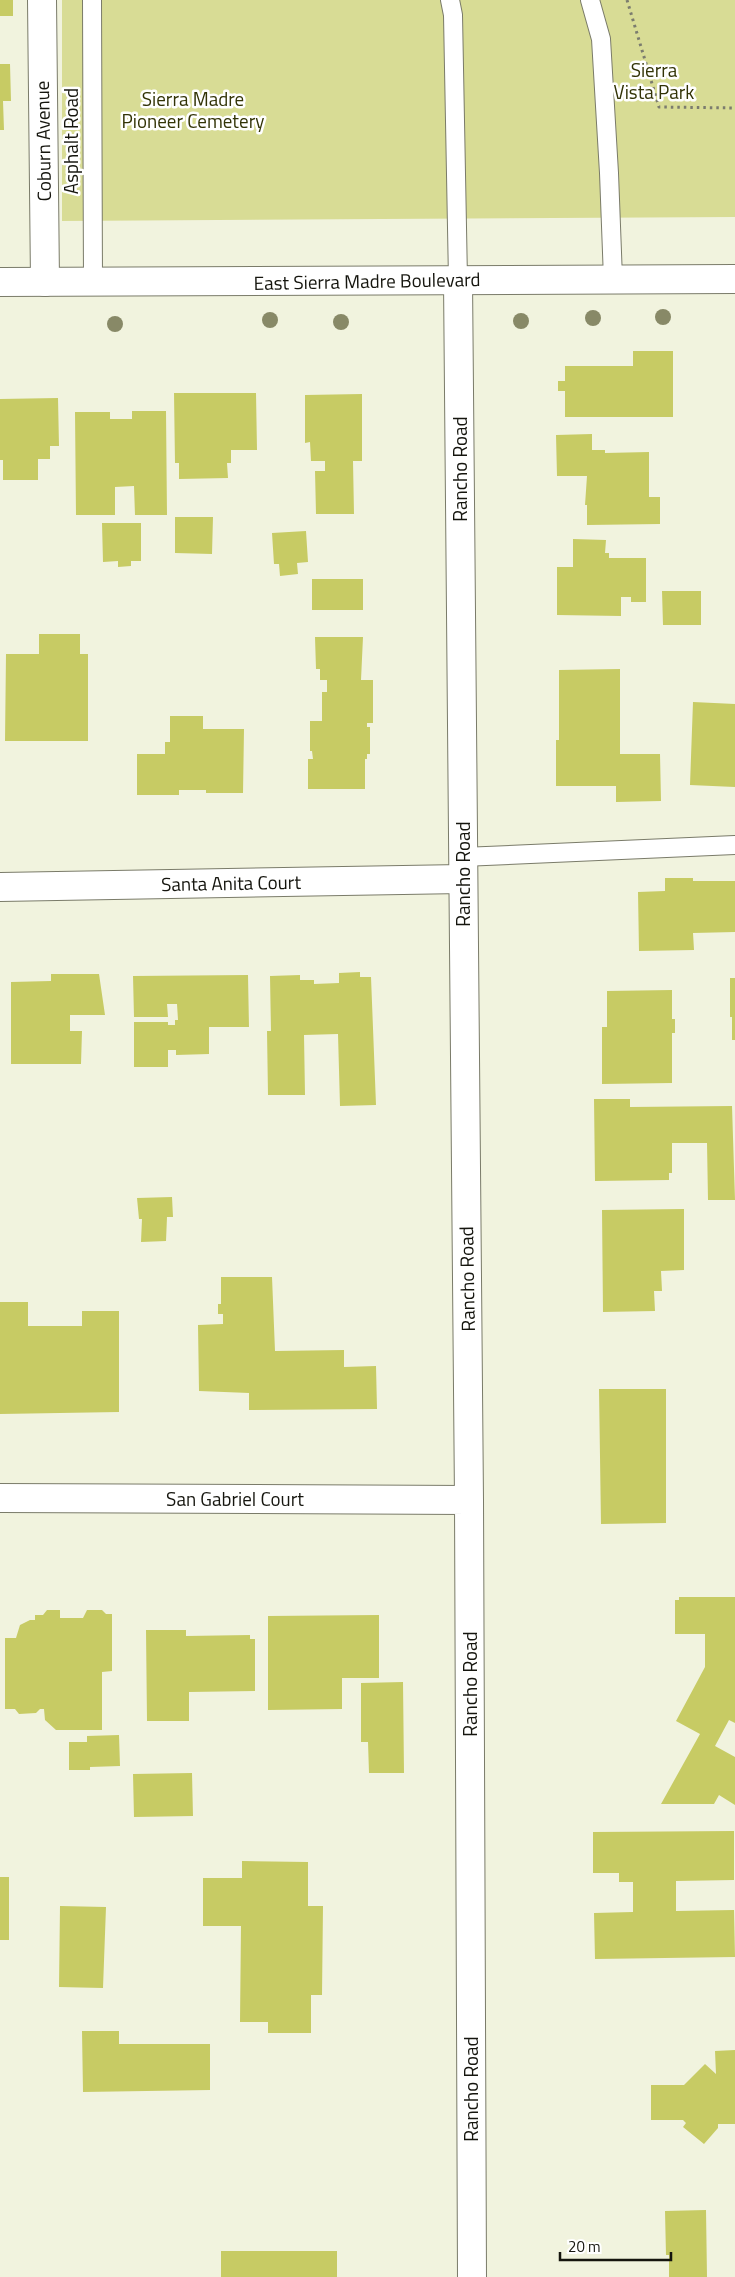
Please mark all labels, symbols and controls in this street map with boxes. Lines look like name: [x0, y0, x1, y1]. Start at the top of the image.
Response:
park label: Sierra Vista Park: [614, 55, 694, 106]
street label: Coburn Avenue: [27, 80, 58, 202]
park label: Sierra Madre Pioneer Cemetery: [122, 84, 264, 135]
street label: Asphalt Road: [56, 88, 85, 194]
street label: East Sierra Madre Boulevard: [253, 264, 481, 297]
street label: Rancho Road: [445, 416, 474, 522]
street label: Rancho Road: [448, 821, 477, 927]
street label: Santa Anita Court: [161, 867, 302, 898]
street label: Rancho Road: [451, 1226, 482, 1332]
street label: San Gabriel Court: [166, 1484, 304, 1513]
street label: Rancho Road: [455, 1631, 484, 1737]
street label: Rancho Road: [456, 2036, 485, 2142]
scale bar: [560, 2230, 671, 2262]
text: 20 m: [568, 2235, 601, 2258]

